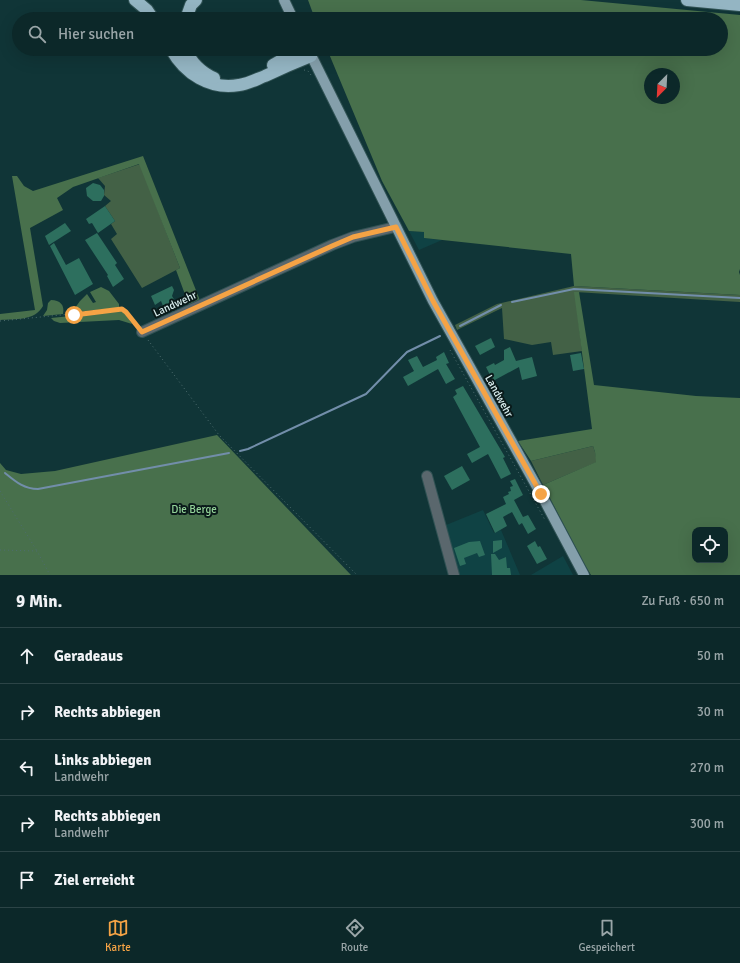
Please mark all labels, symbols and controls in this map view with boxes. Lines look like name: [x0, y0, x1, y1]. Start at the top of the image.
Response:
search box: [12, 12, 728, 56]
icon: search: [26, 23, 48, 45]
text: Hier suchen: [58, 25, 134, 43]
north arrow: [644, 68, 680, 104]
street label: Landwehr: [151, 288, 199, 320]
route start: [65, 306, 83, 324]
street label: Landwehr: [482, 373, 516, 419]
route end: [532, 485, 550, 503]
park label: Die Berge: [171, 503, 217, 516]
map controls: [692, 527, 728, 563]
button: locate: [692, 527, 728, 563]
text: 9 Min.: [16, 591, 62, 612]
text: Zu Fuß · 650 m: [641, 593, 724, 609]
icon: ahead: [16, 645, 38, 667]
text: Geradeaus: [54, 647, 123, 665]
text: 50 m: [697, 648, 724, 664]
icon: right: [16, 701, 38, 723]
text: Rechts abbiegen: [54, 703, 161, 721]
text: 30 m: [697, 704, 724, 720]
text: Links abbiegen: [54, 751, 151, 769]
icon: left: [16, 757, 38, 779]
text: 270 m: [690, 760, 724, 776]
text: Landwehr: [54, 769, 109, 785]
text: Rechts abbiegen: [54, 807, 161, 825]
icon: right: [16, 813, 38, 835]
text: 300 m: [690, 816, 724, 832]
text: Landwehr: [54, 825, 109, 841]
icon: arrive: [16, 869, 38, 891]
text: Ziel erreicht: [54, 871, 135, 889]
tab: Karte: [105, 917, 131, 954]
tab: Route: [341, 917, 368, 954]
tab: Gespeichert: [578, 917, 635, 954]

